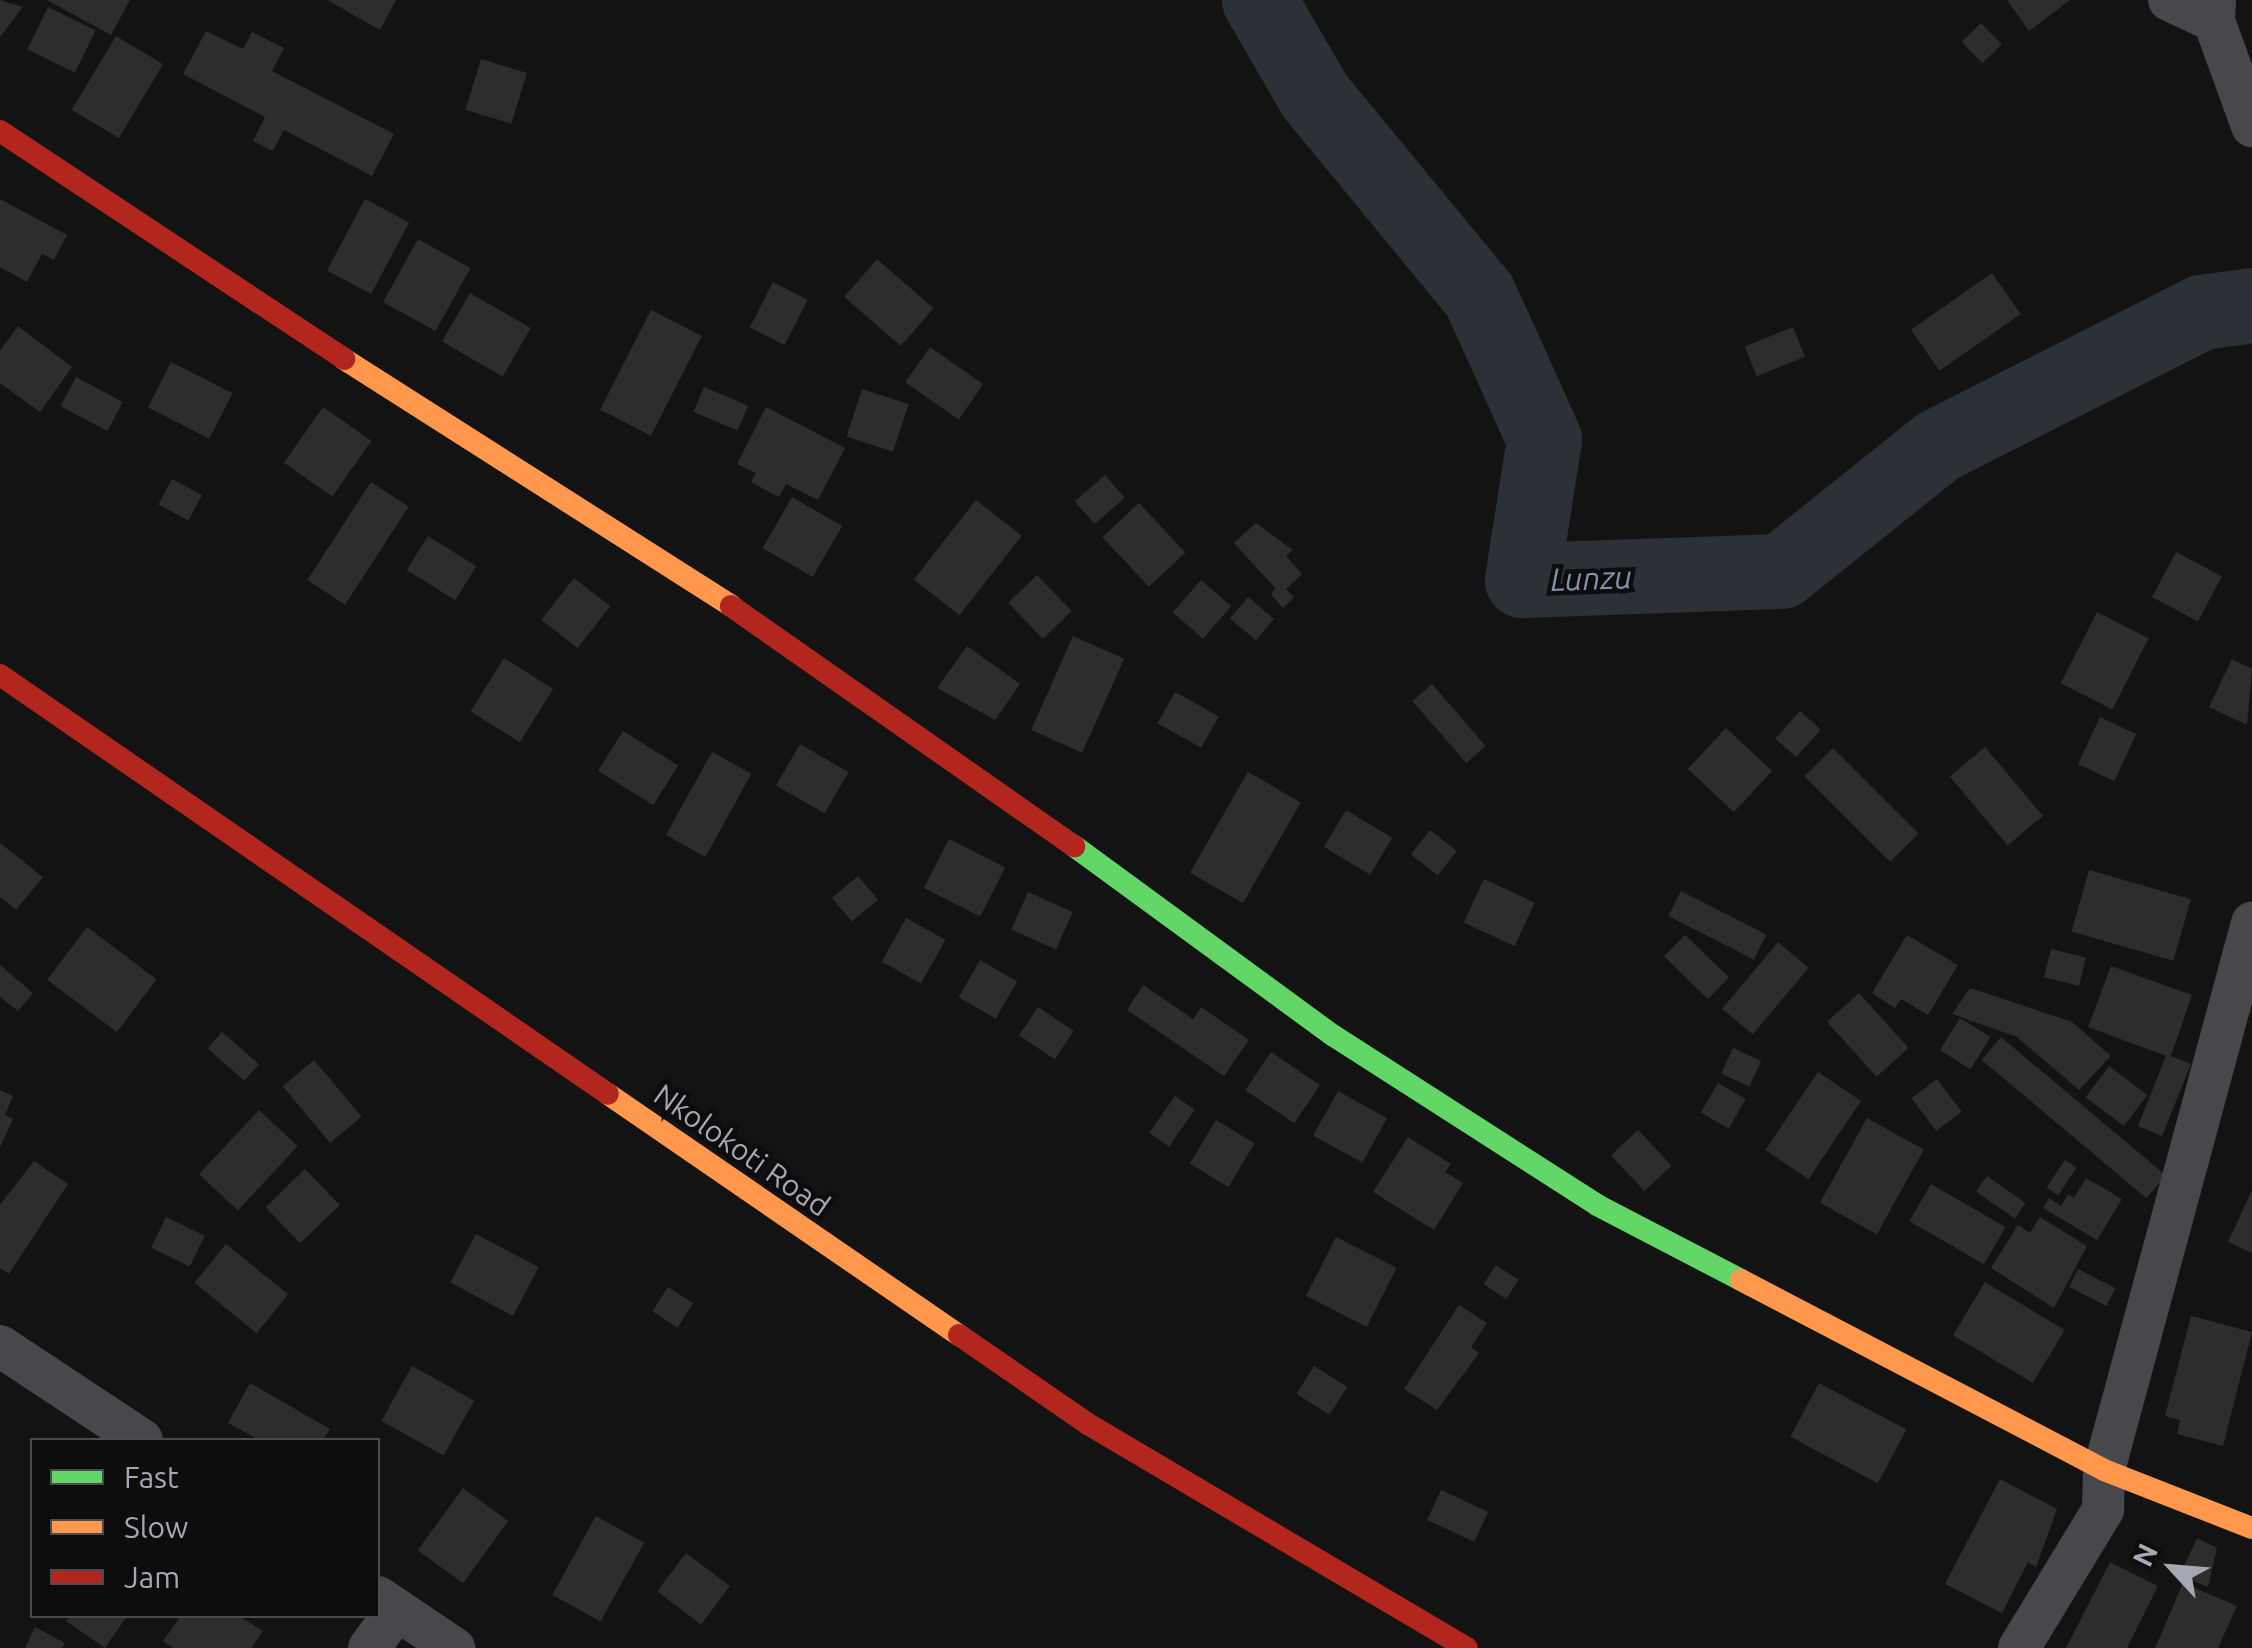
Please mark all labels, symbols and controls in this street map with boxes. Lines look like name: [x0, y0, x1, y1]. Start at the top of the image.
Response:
water label: Lunzu: [1550, 557, 1632, 599]
street label: Nkolokoti Road: [647, 1076, 837, 1224]
legend: [30, 1438, 380, 1618]
text: Fast: [124, 1460, 179, 1494]
text: Slow: [124, 1510, 188, 1544]
north arrow: [2122, 1518, 2222, 1618]
text: N: [2126, 1538, 2163, 1571]
text: Jam: [124, 1560, 180, 1594]

